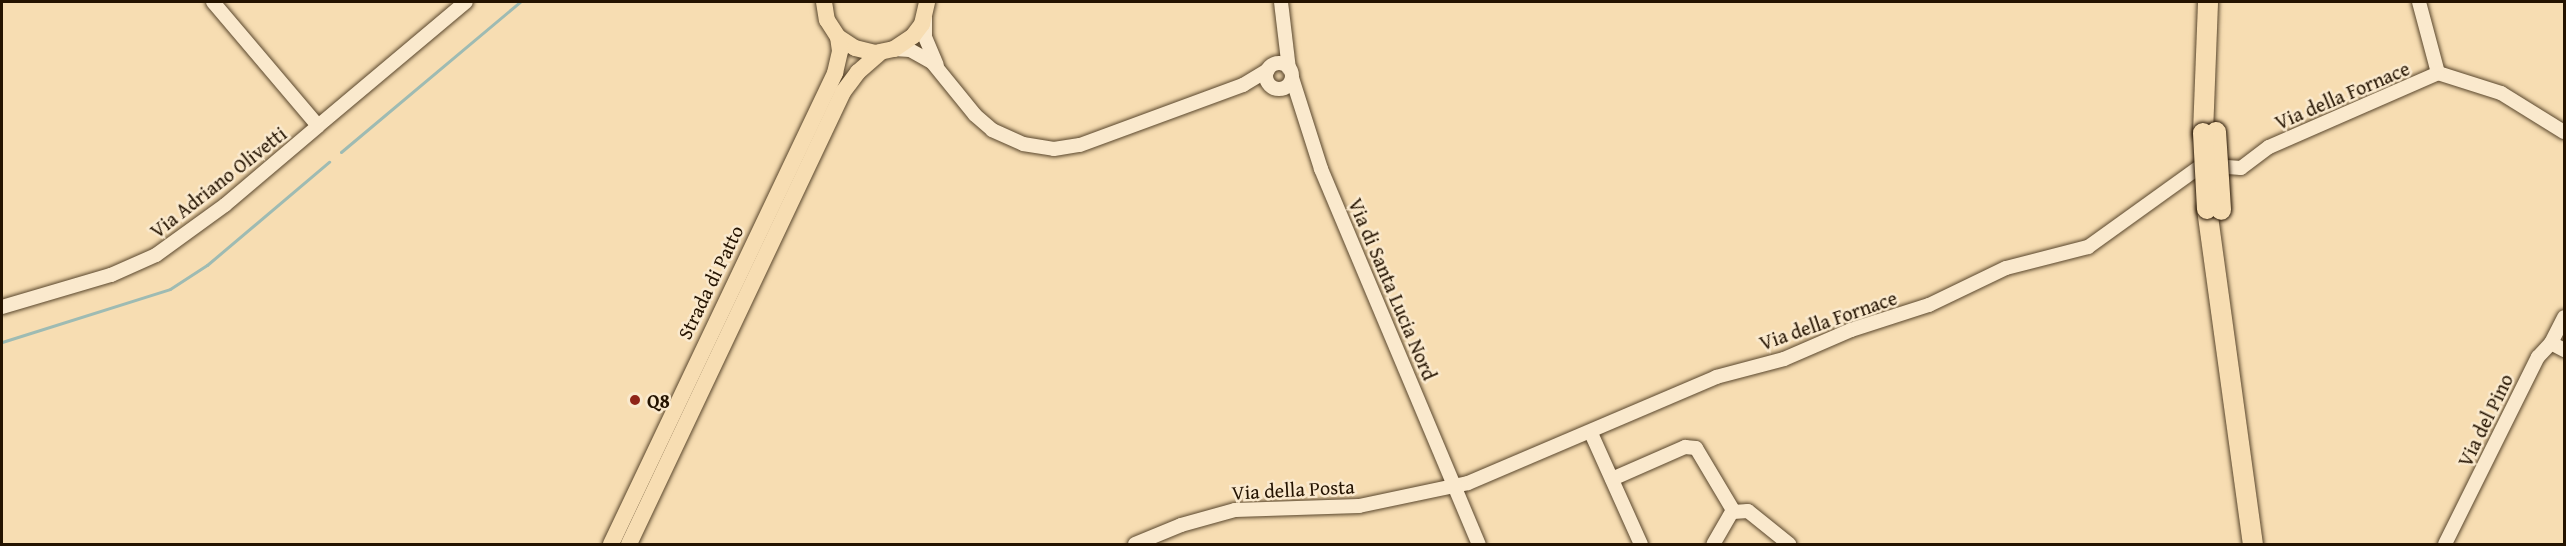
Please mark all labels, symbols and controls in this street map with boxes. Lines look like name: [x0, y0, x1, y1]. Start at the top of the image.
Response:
street label: Via della Fornace: [2271, 56, 2413, 134]
street label: Via Adriano Olivetti: [145, 121, 291, 243]
street label: Via di Santa Lucia Nord: [1344, 194, 1442, 384]
street label: Strada di Patto: [672, 221, 748, 343]
street label: Via della Fornace: [1756, 285, 1900, 355]
street label: Via del Pino: [2452, 370, 2518, 470]
place label: Q8: [647, 388, 670, 412]
marker: Q8: [628, 393, 642, 407]
street label: Via della Posta: [1231, 474, 1355, 504]

